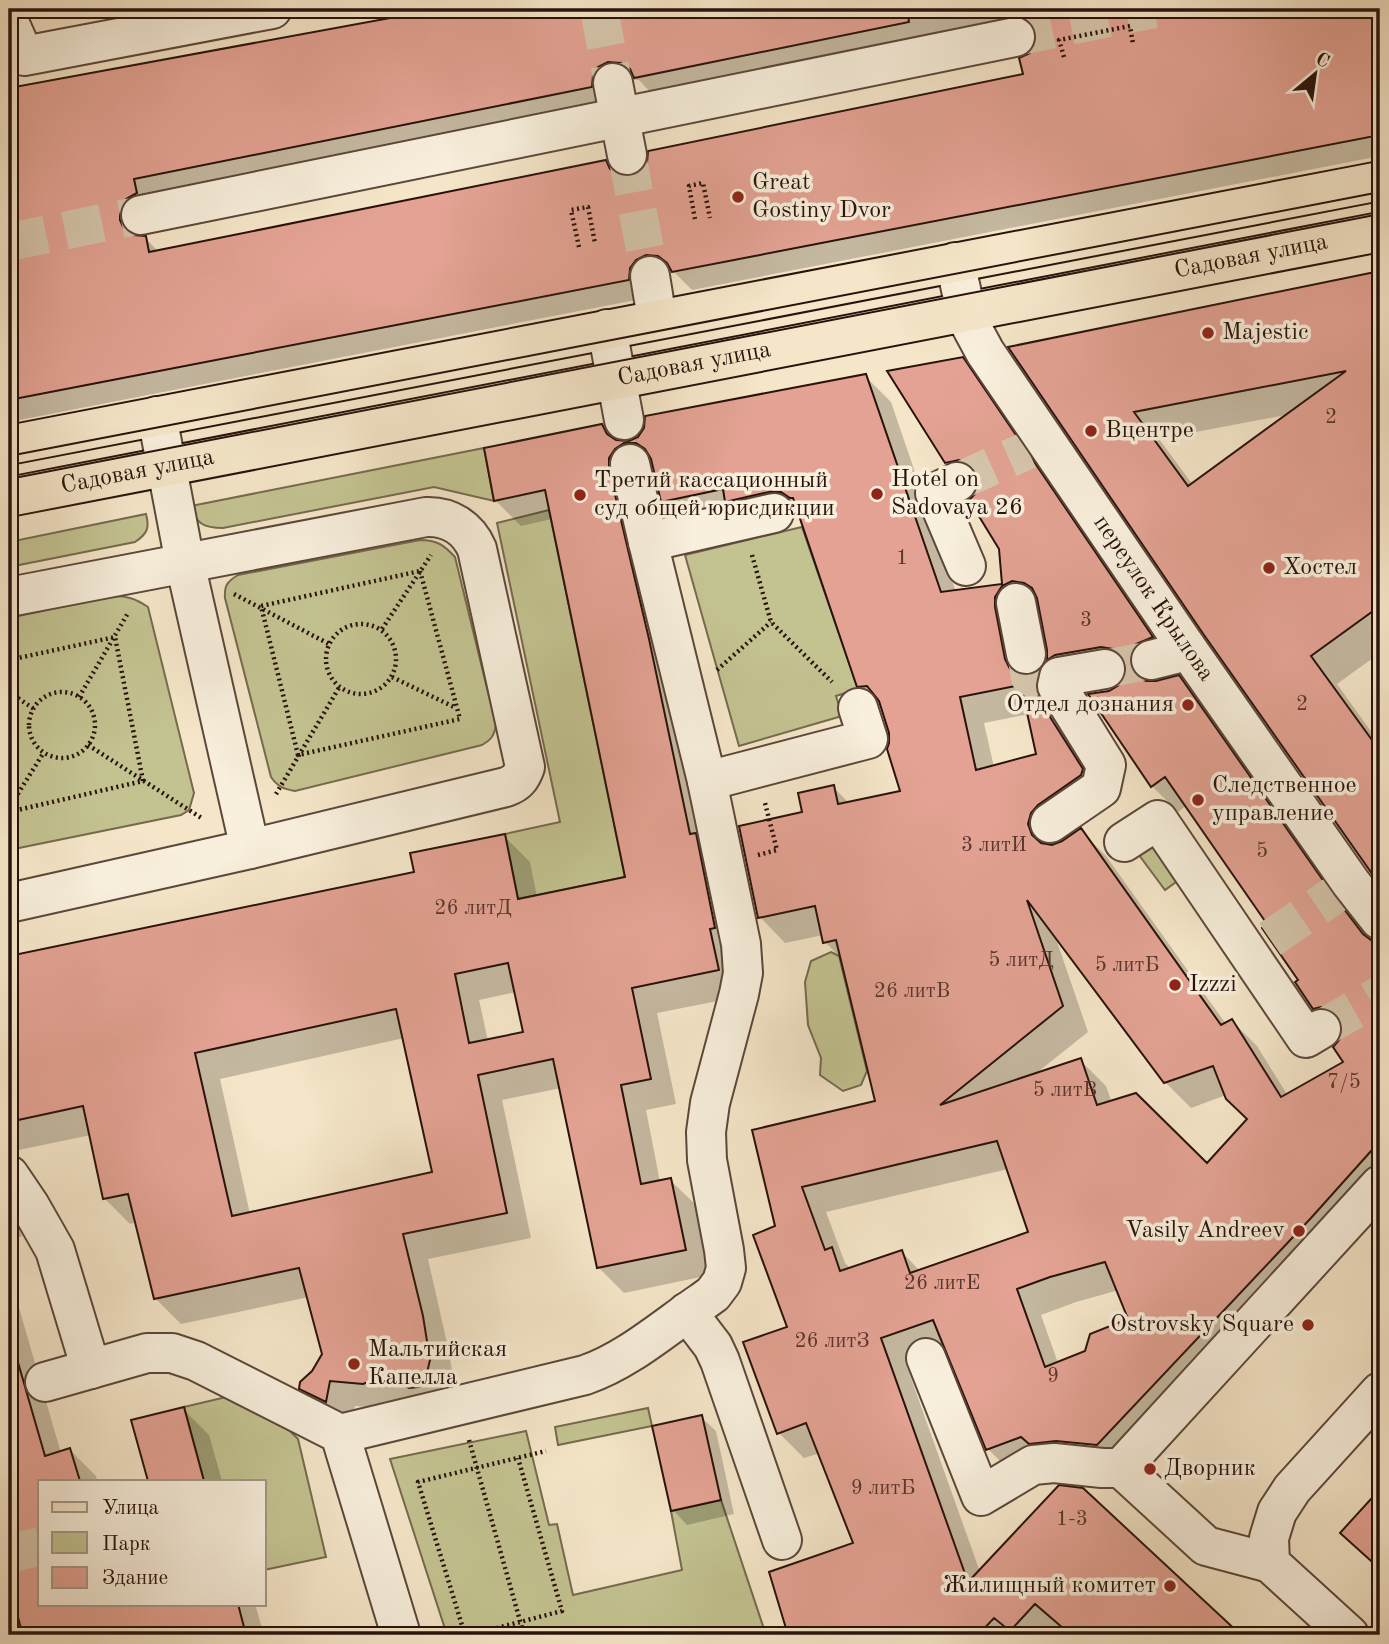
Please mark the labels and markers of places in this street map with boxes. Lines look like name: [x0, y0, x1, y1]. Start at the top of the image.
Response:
place label: Great Gostiny Dvor: [752, 171, 891, 223]
marker: Great Gostiny Dvor: [730, 189, 746, 205]
place label: Majestic: [1222, 321, 1308, 345]
marker: Majestic: [1200, 325, 1216, 341]
place label: Вцентре: [1105, 419, 1194, 443]
marker: Вцентре: [1083, 423, 1099, 439]
place label: Hotel on Sadovaya 26: [891, 468, 1023, 520]
place label: Третий кассационный суд общей юрисдикции: [594, 469, 835, 521]
marker: Hotel on Sadovaya 26: [869, 486, 885, 502]
marker: Третий кассационный суд общей юрисдикции: [572, 487, 588, 503]
place label: Хостел: [1283, 556, 1357, 580]
marker: Хостел: [1261, 560, 1277, 576]
place label: Отдел дознания: [1007, 693, 1174, 717]
marker: Отдел дознания: [1180, 697, 1196, 713]
place label: Следственное управление: [1212, 774, 1357, 826]
marker: Следственное управление: [1190, 792, 1206, 808]
place label: Izzzi: [1189, 973, 1237, 997]
marker: Izzzi: [1167, 977, 1183, 993]
place label: Vasily Andreev: [1125, 1219, 1285, 1243]
marker: Vasily Andreev: [1291, 1223, 1307, 1239]
place label: Ostrovsky Square: [1110, 1313, 1294, 1337]
marker: Ostrovsky Square: [1300, 1317, 1316, 1333]
place label: Мальтийская Капелла: [368, 1338, 507, 1390]
marker: Мальтийская Капелла: [346, 1356, 362, 1372]
place label: Дворник: [1164, 1457, 1256, 1481]
marker: Дворник: [1142, 1461, 1158, 1477]
place label: Жилищный комитет: [943, 1574, 1156, 1598]
marker: Жилищный комитет: [1162, 1578, 1178, 1594]

